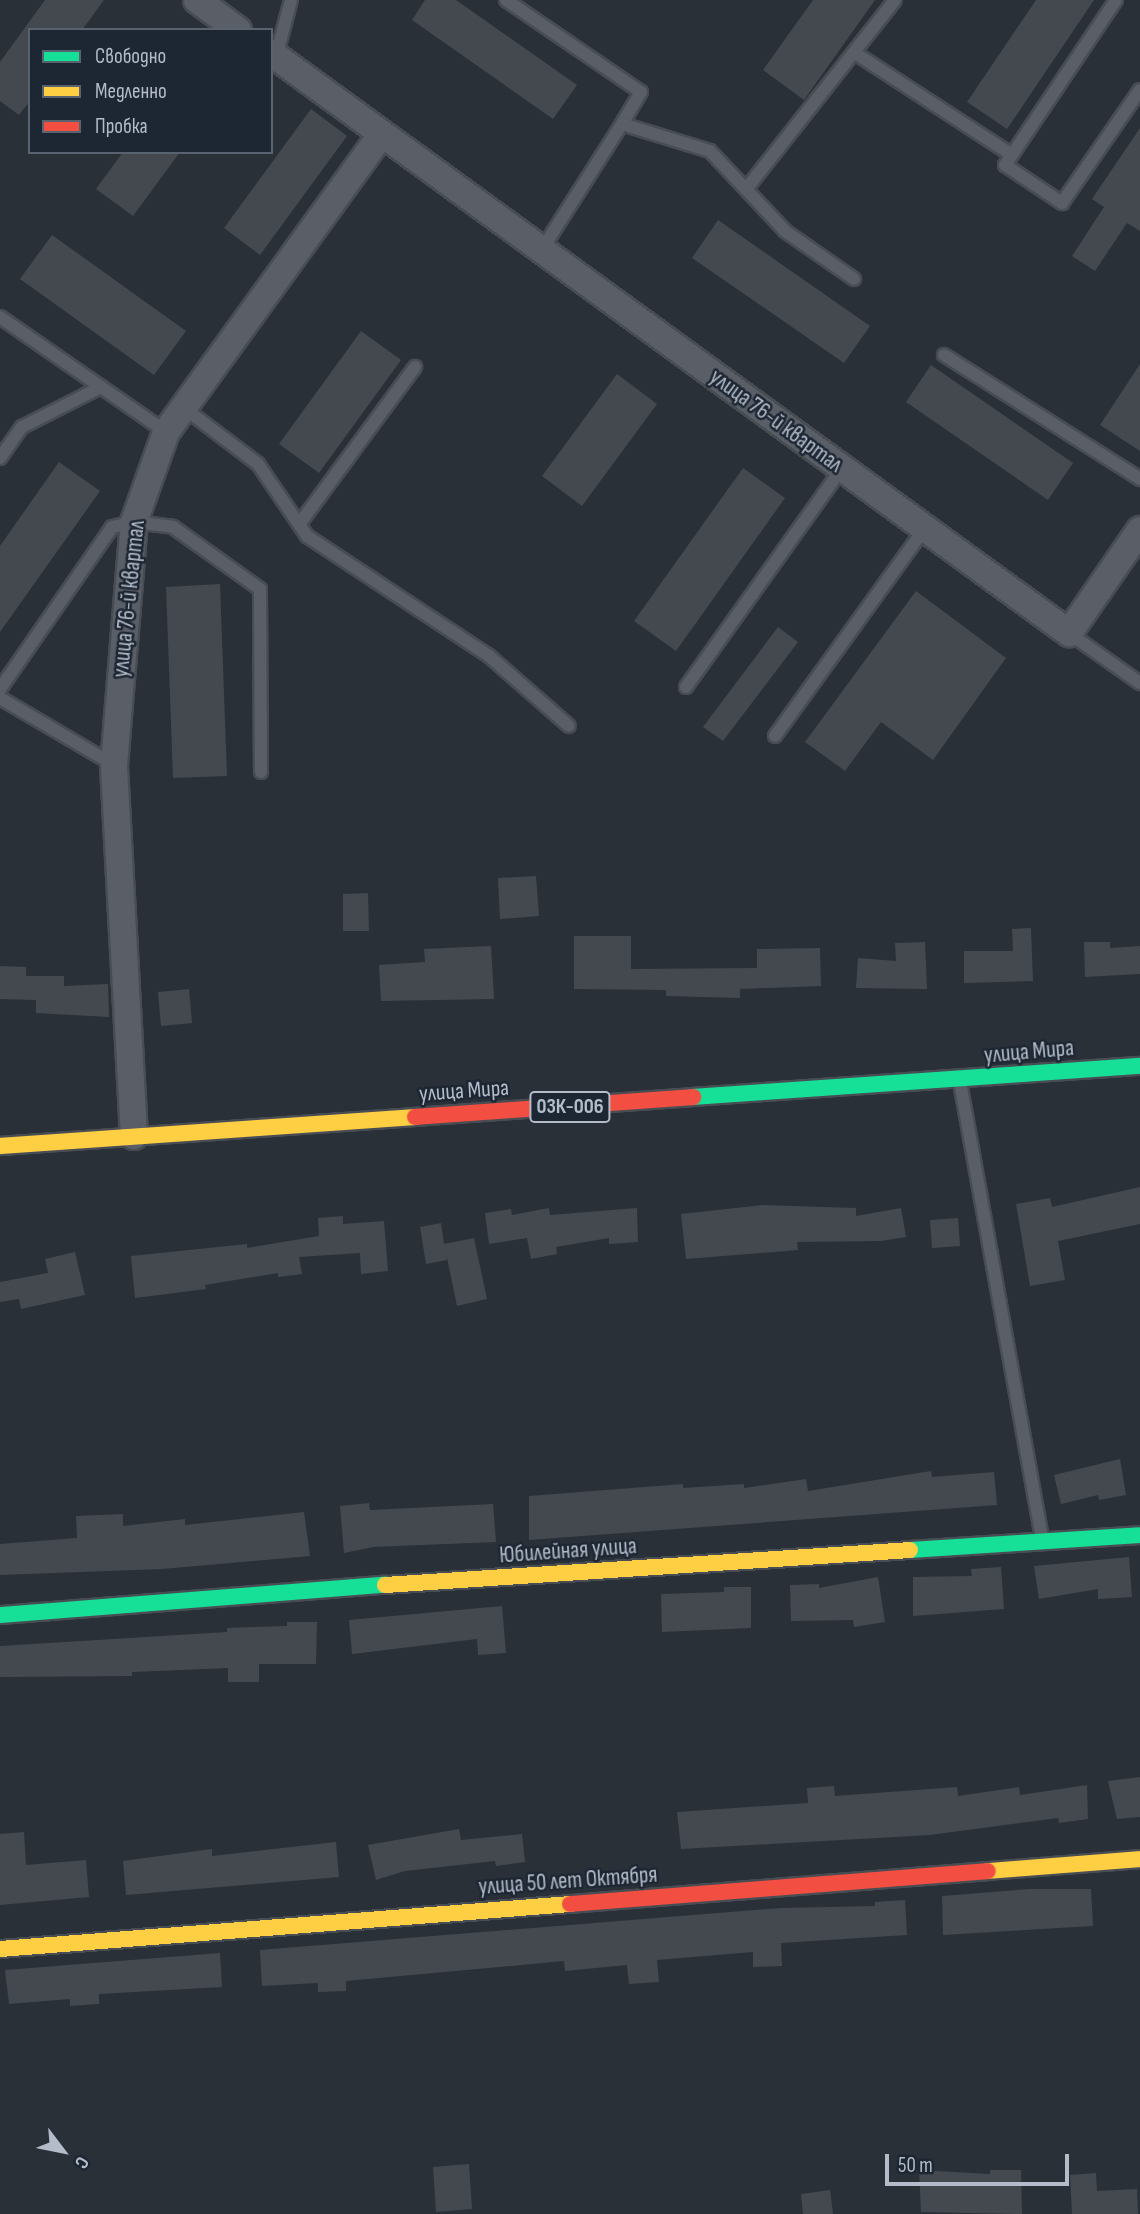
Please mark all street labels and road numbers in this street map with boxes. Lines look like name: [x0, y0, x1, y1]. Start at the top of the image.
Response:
street label: улица 76-й квартал: [704, 363, 848, 479]
street label: улица 76-й квартал: [107, 519, 151, 679]
street label: улица Мира: [983, 1034, 1075, 1070]
street label: улица Мира: [418, 1074, 510, 1108]
road number: 03К-006: [528, 1090, 612, 1124]
street label: Юбилейная улица: [498, 1532, 638, 1570]
street label: улица 50 лет Октября: [478, 1861, 658, 1901]

